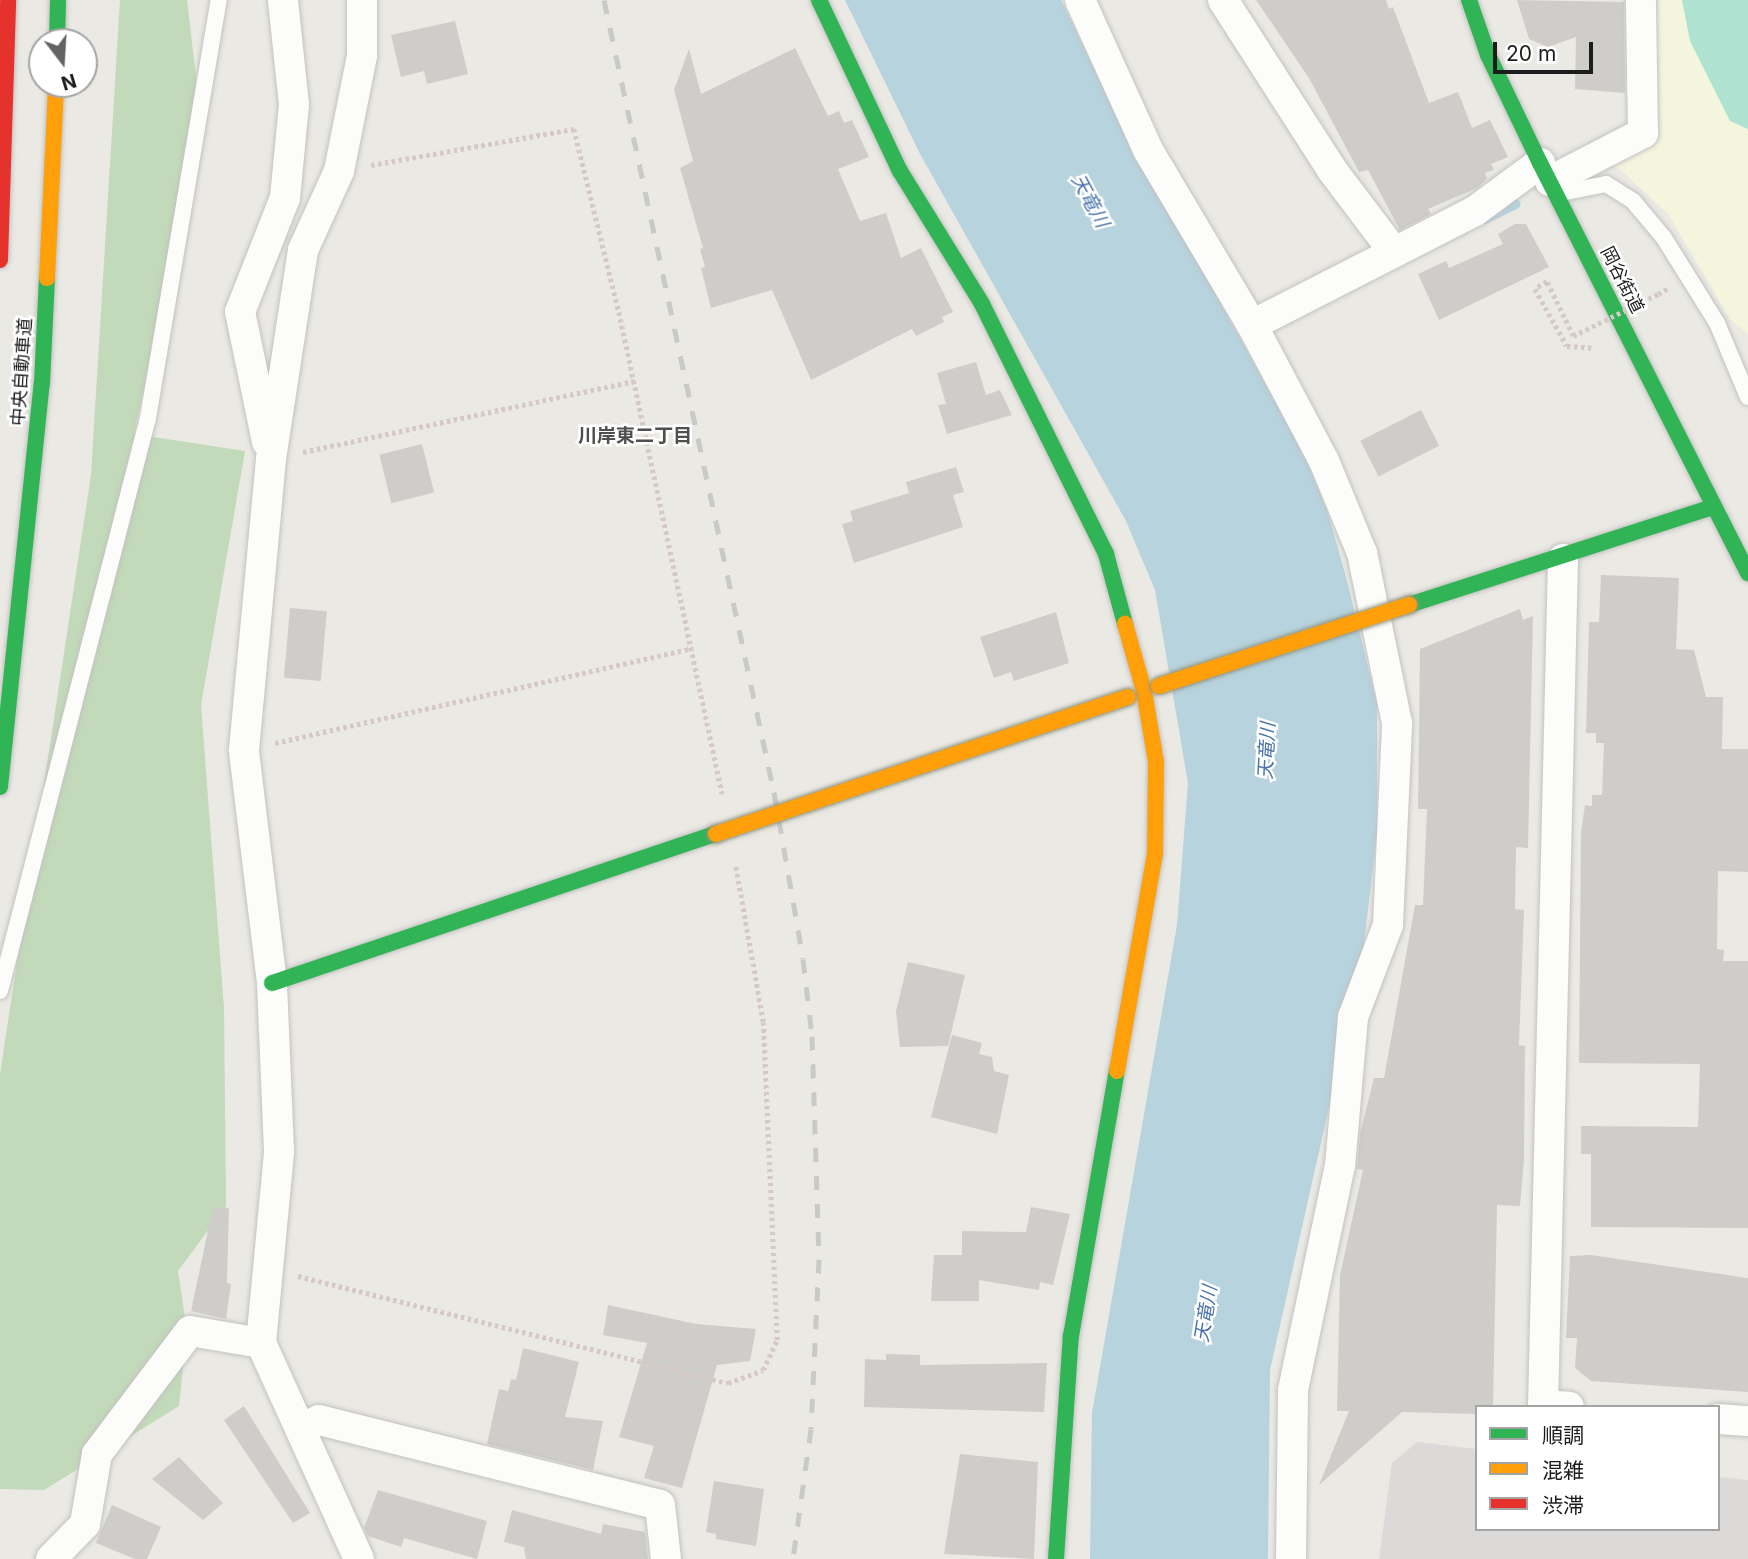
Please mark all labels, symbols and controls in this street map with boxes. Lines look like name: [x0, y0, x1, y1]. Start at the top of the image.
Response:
north arrow: [28, 28, 98, 98]
scale bar: [1496, 28, 1596, 72]
text: 20 m: [1506, 41, 1556, 66]
text: N: [58, 69, 79, 95]
water label: 天竜川: [1067, 170, 1113, 232]
street label: 岡谷街道: [1596, 243, 1648, 317]
street label: 中央自動車道: [7, 317, 37, 427]
district label: 川岸東二丁目: [578, 425, 692, 447]
water label: 天竜川: [1254, 722, 1280, 780]
water label: 天竜川: [1190, 1284, 1222, 1344]
legend: [1475, 1405, 1720, 1531]
text: 順調: [1542, 1423, 1584, 1448]
text: 混雑: [1542, 1458, 1584, 1483]
text: 渋滞: [1542, 1493, 1584, 1518]

